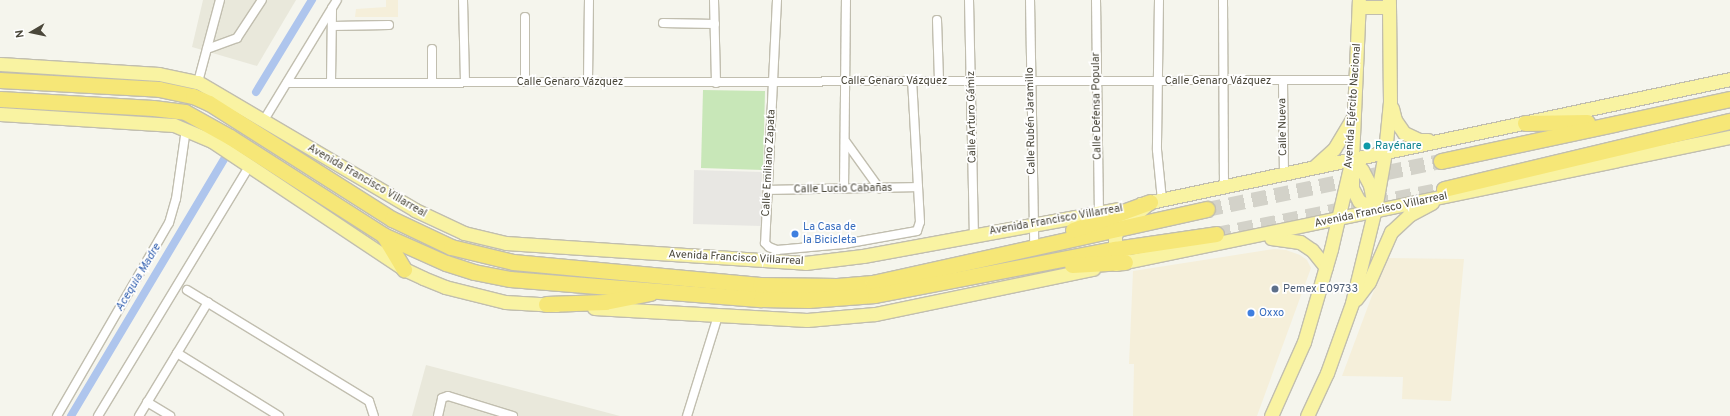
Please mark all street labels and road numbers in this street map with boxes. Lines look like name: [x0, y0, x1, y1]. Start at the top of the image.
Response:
street label: Avenida Ejército Nacional: [1342, 43, 1364, 169]
street label: Calle Defensa Popular: [1089, 52, 1105, 160]
street label: Calle Rubén Jaramillo: [1023, 67, 1039, 175]
street label: Calle Arturo Gámiz: [965, 70, 979, 164]
street label: Calle Genaro Vázquez: [841, 74, 947, 88]
street label: Calle Genaro Vázquez: [1165, 74, 1271, 88]
street label: Calle Genaro Vázquez: [517, 75, 623, 89]
street label: Calle Nueva: [1276, 98, 1290, 156]
street label: Calle Emiliano Zapata: [760, 109, 778, 217]
street label: Avenida Francisco Villarreal: [305, 141, 429, 221]
street label: Calle Lucio Cabañas: [794, 182, 892, 196]
street label: Avenida Francisco Villarreal: [1313, 189, 1449, 231]
street label: Avenida Francisco Villarreal: [988, 202, 1124, 238]
street label: Avenida Francisco Villarreal: [668, 248, 804, 268]

